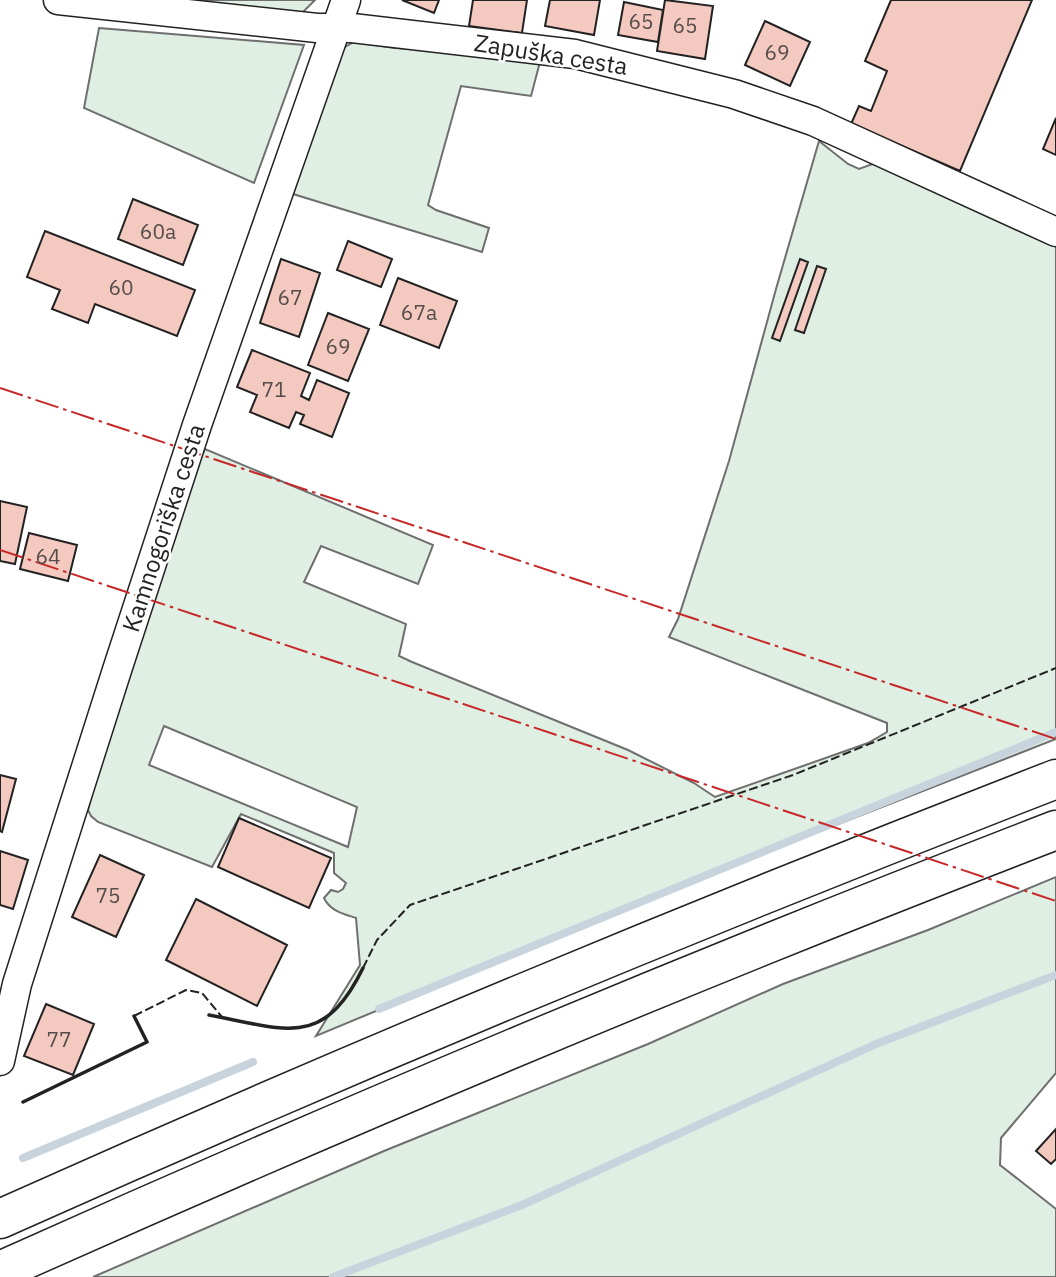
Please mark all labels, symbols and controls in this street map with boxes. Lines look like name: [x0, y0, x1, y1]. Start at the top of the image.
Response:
house number: 65: [628, 7, 654, 35]
house number: 65: [672, 11, 698, 39]
street label: Zapuška cesta: [472, 26, 630, 82]
house number: 69: [764, 38, 790, 66]
house number: 60a: [140, 217, 176, 245]
house number: 60: [108, 273, 134, 301]
house number: 67: [277, 283, 303, 311]
house number: 67a: [401, 298, 437, 326]
house number: 69: [325, 332, 351, 360]
house number: 71: [261, 375, 287, 403]
street label: Kamnogoriška cesta: [114, 419, 212, 636]
house number: 64: [35, 542, 61, 570]
house number: 75: [95, 881, 121, 909]
house number: 77: [46, 1025, 72, 1053]

